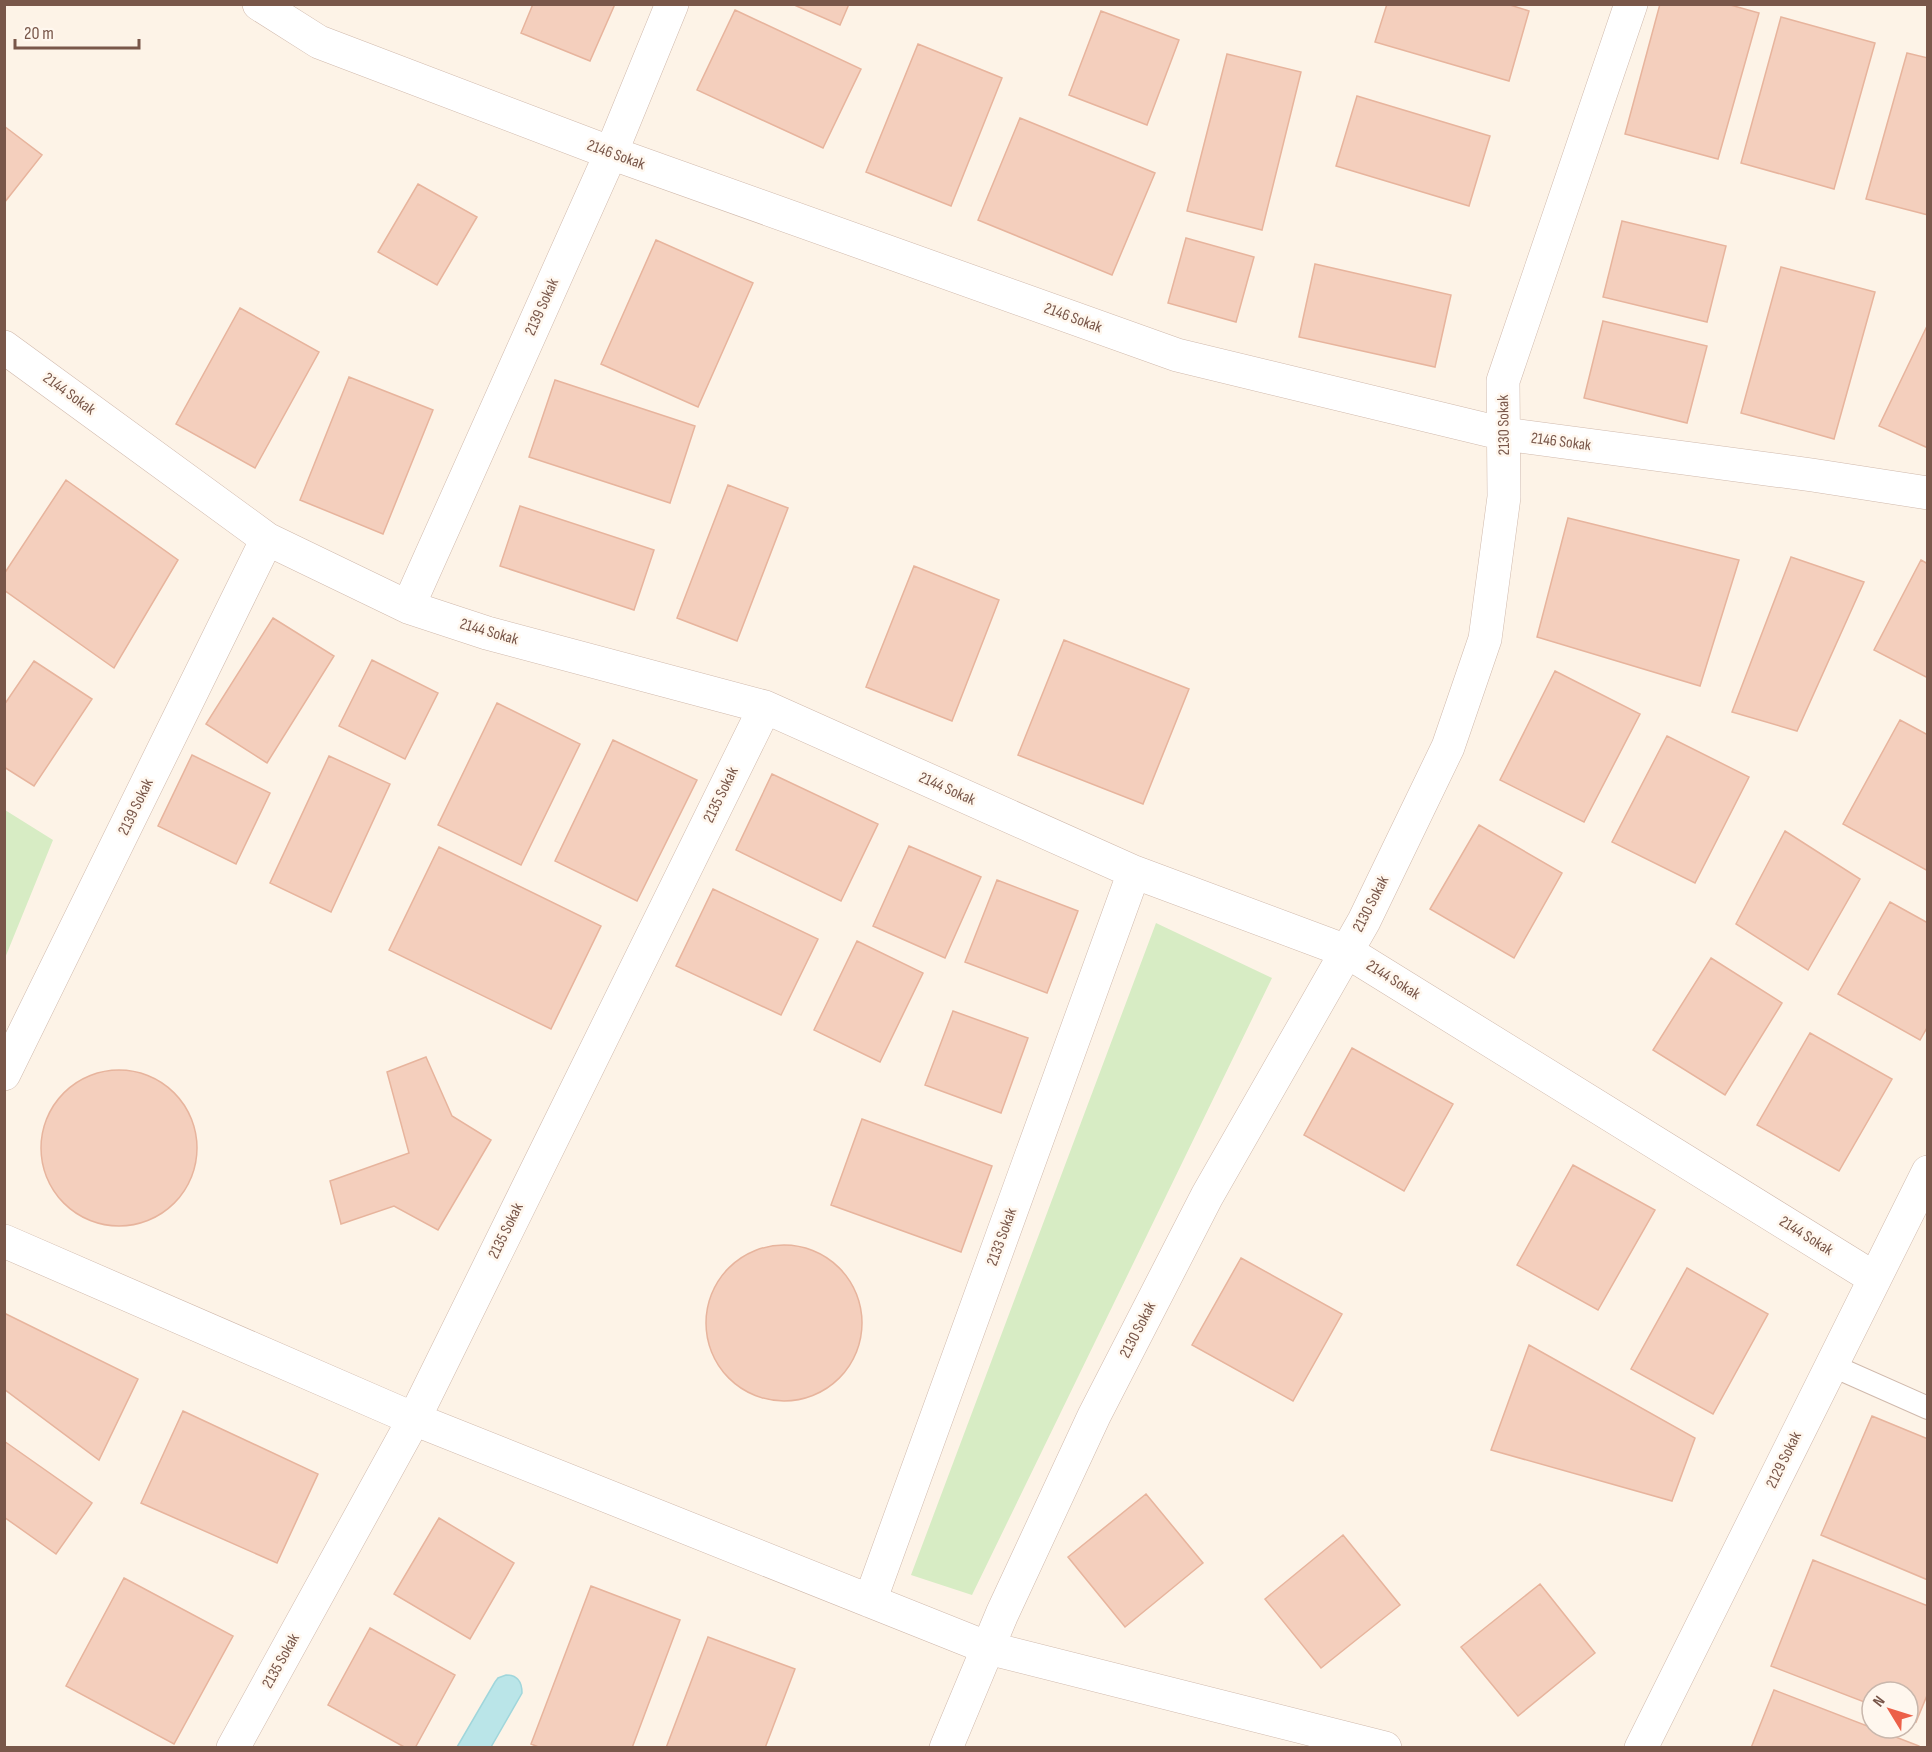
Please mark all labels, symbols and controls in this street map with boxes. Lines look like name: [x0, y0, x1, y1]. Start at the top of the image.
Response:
scale bar: [15, 12, 140, 50]
text: 20 m: [24, 23, 54, 44]
street label: 2146 Sokak: [584, 136, 648, 174]
street label: 2139 Sokak: [521, 276, 563, 338]
street label: 2146 Sokak: [1041, 299, 1105, 337]
street label: 2144 Sokak: [39, 369, 99, 419]
street label: 2130 Sokak: [1494, 395, 1514, 455]
street label: 2146 Sokak: [1530, 429, 1592, 455]
street label: 2144 Sokak: [457, 615, 521, 649]
street label: 2135 Sokak: [699, 764, 743, 826]
street label: 2144 Sokak: [916, 768, 978, 810]
street label: 2139 Sokak: [114, 776, 158, 838]
street label: 2130 Sokak: [1349, 873, 1393, 935]
street label: 2144 Sokak: [1362, 956, 1424, 1004]
street label: 2135 Sokak: [484, 1200, 528, 1262]
street label: 2133 Sokak: [983, 1206, 1021, 1268]
street label: 2144 Sokak: [1775, 1212, 1837, 1260]
street label: 2130 Sokak: [1116, 1299, 1160, 1361]
street label: 2129 Sokak: [1762, 1429, 1806, 1491]
street label: 2135 Sokak: [258, 1630, 304, 1692]
north arrow: [1860, 1680, 1920, 1740]
text: N: [1869, 1692, 1889, 1711]

